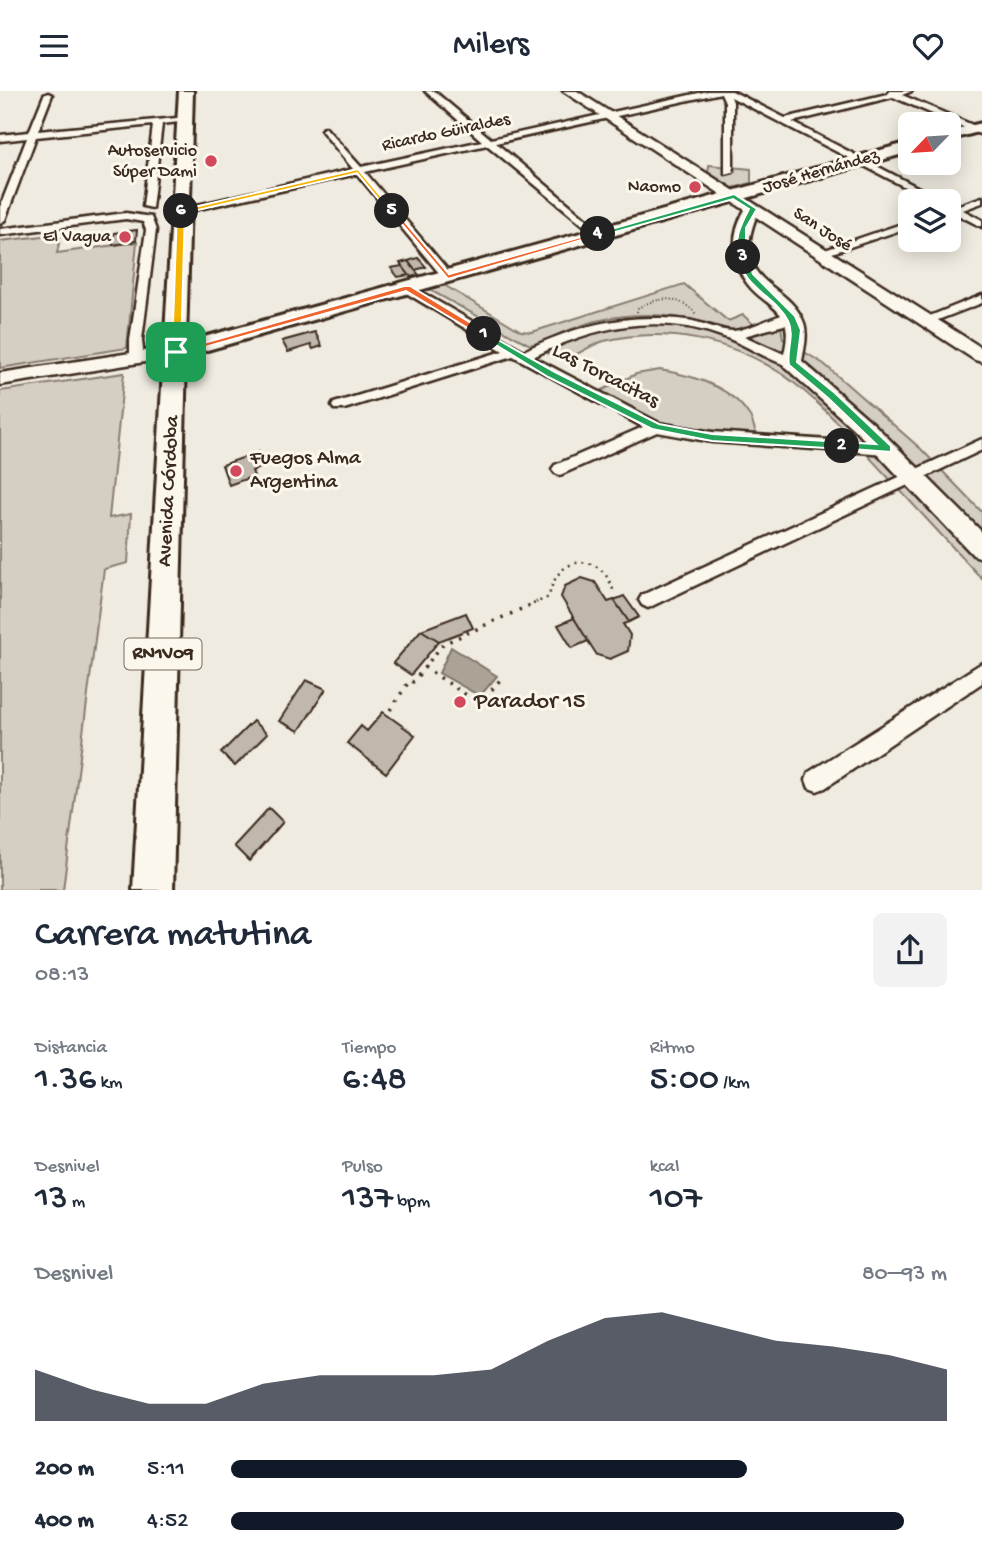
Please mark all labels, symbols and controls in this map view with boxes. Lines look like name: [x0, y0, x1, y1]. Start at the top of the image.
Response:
icon: menu: [35, 27, 73, 65]
text: Milers: [453, 27, 529, 65]
icon: heart: [909, 27, 947, 65]
street label: Ricardo Güiraldes: [380, 109, 513, 157]
north arrow: [898, 112, 961, 175]
map controls: [898, 112, 961, 252]
place label: Autoservicio Súper Dami: [108, 141, 197, 183]
street label: José Hernández: [760, 145, 883, 199]
marker: Autoservicio Súper Dami: [203, 153, 219, 169]
place label: Naomo: [628, 177, 681, 198]
marker: Naomo: [687, 179, 703, 195]
button: layers: [898, 189, 961, 252]
pin: 6: [164, 193, 198, 229]
pin: 5: [374, 193, 410, 229]
text: 6: [176, 199, 185, 222]
text: 5: [387, 199, 397, 222]
street label: San José: [789, 203, 856, 257]
pin: 4: [580, 216, 616, 251]
text: 4: [593, 222, 602, 245]
place label: El Vagua: [43, 227, 112, 248]
marker: El Vagua: [117, 229, 133, 245]
pin: 3: [726, 239, 760, 275]
text: 3: [738, 245, 747, 268]
pin: 1: [466, 317, 502, 351]
pin: [146, 322, 206, 382]
text: 1: [480, 322, 487, 345]
icon: arrive: [157, 333, 195, 371]
street label: Las Torcacitas: [547, 339, 664, 415]
street label: Avenida Córdoba: [154, 413, 187, 567]
pin: 2: [824, 429, 860, 463]
text: 2: [837, 434, 846, 457]
place label: Fuegos Alma Argentina: [249, 447, 362, 496]
marker: Fuegos Alma Argentina: [228, 463, 244, 479]
road number: RN1V09: [124, 639, 202, 669]
place label: Parador 15: [473, 688, 585, 717]
marker: Parador 15: [452, 694, 468, 710]
button: share: [873, 913, 947, 987]
text: Carrera matutina: [35, 914, 311, 958]
text: 08:13: [35, 962, 89, 989]
text: Distancia: [35, 1037, 107, 1060]
text: Tiempo: [342, 1037, 396, 1060]
text: Ritmo: [650, 1037, 695, 1060]
text: 1.36: [35, 1060, 96, 1101]
text: 6:48: [342, 1060, 407, 1101]
text: 5:00: [650, 1060, 719, 1101]
text: km: [96, 1072, 123, 1095]
text: /km: [719, 1072, 750, 1095]
text: Desnivel: [35, 1156, 100, 1179]
text: Pulso: [342, 1156, 383, 1179]
text: kcal: [650, 1156, 679, 1179]
text: 13: [35, 1179, 67, 1220]
text: 137: [342, 1179, 393, 1220]
text: 107: [650, 1179, 702, 1220]
text: m: [67, 1191, 85, 1214]
text: bpm: [393, 1191, 430, 1214]
text: Desnivel: [35, 1261, 113, 1288]
text: 80–93 m: [862, 1261, 947, 1288]
text: 200 m: [35, 1456, 94, 1483]
text: 5:11: [147, 1456, 185, 1483]
text: 400 m: [35, 1508, 94, 1535]
text: 4:52: [147, 1508, 188, 1535]

